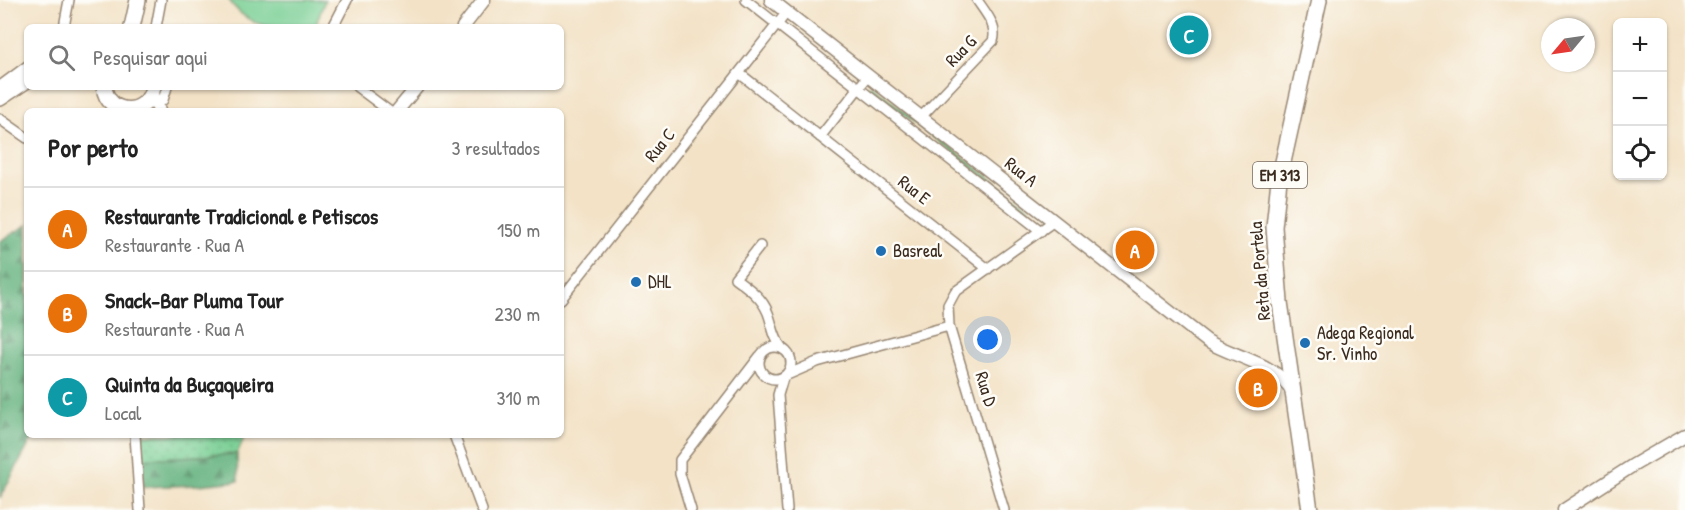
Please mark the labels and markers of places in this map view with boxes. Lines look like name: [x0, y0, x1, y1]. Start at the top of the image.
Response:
pin: C: [1170, 12, 1208, 57]
pin: A: [1116, 228, 1154, 272]
place label: Basreal: [893, 238, 942, 263]
marker: Basreal: [874, 244, 888, 258]
place label: DHL: [648, 269, 672, 294]
marker: DHL: [629, 275, 643, 289]
place label: Adega Regional Sr. Vinho: [1317, 320, 1414, 366]
marker: Adega Regional Sr. Vinho: [1298, 336, 1312, 350]
pin: B: [1238, 366, 1278, 410]

